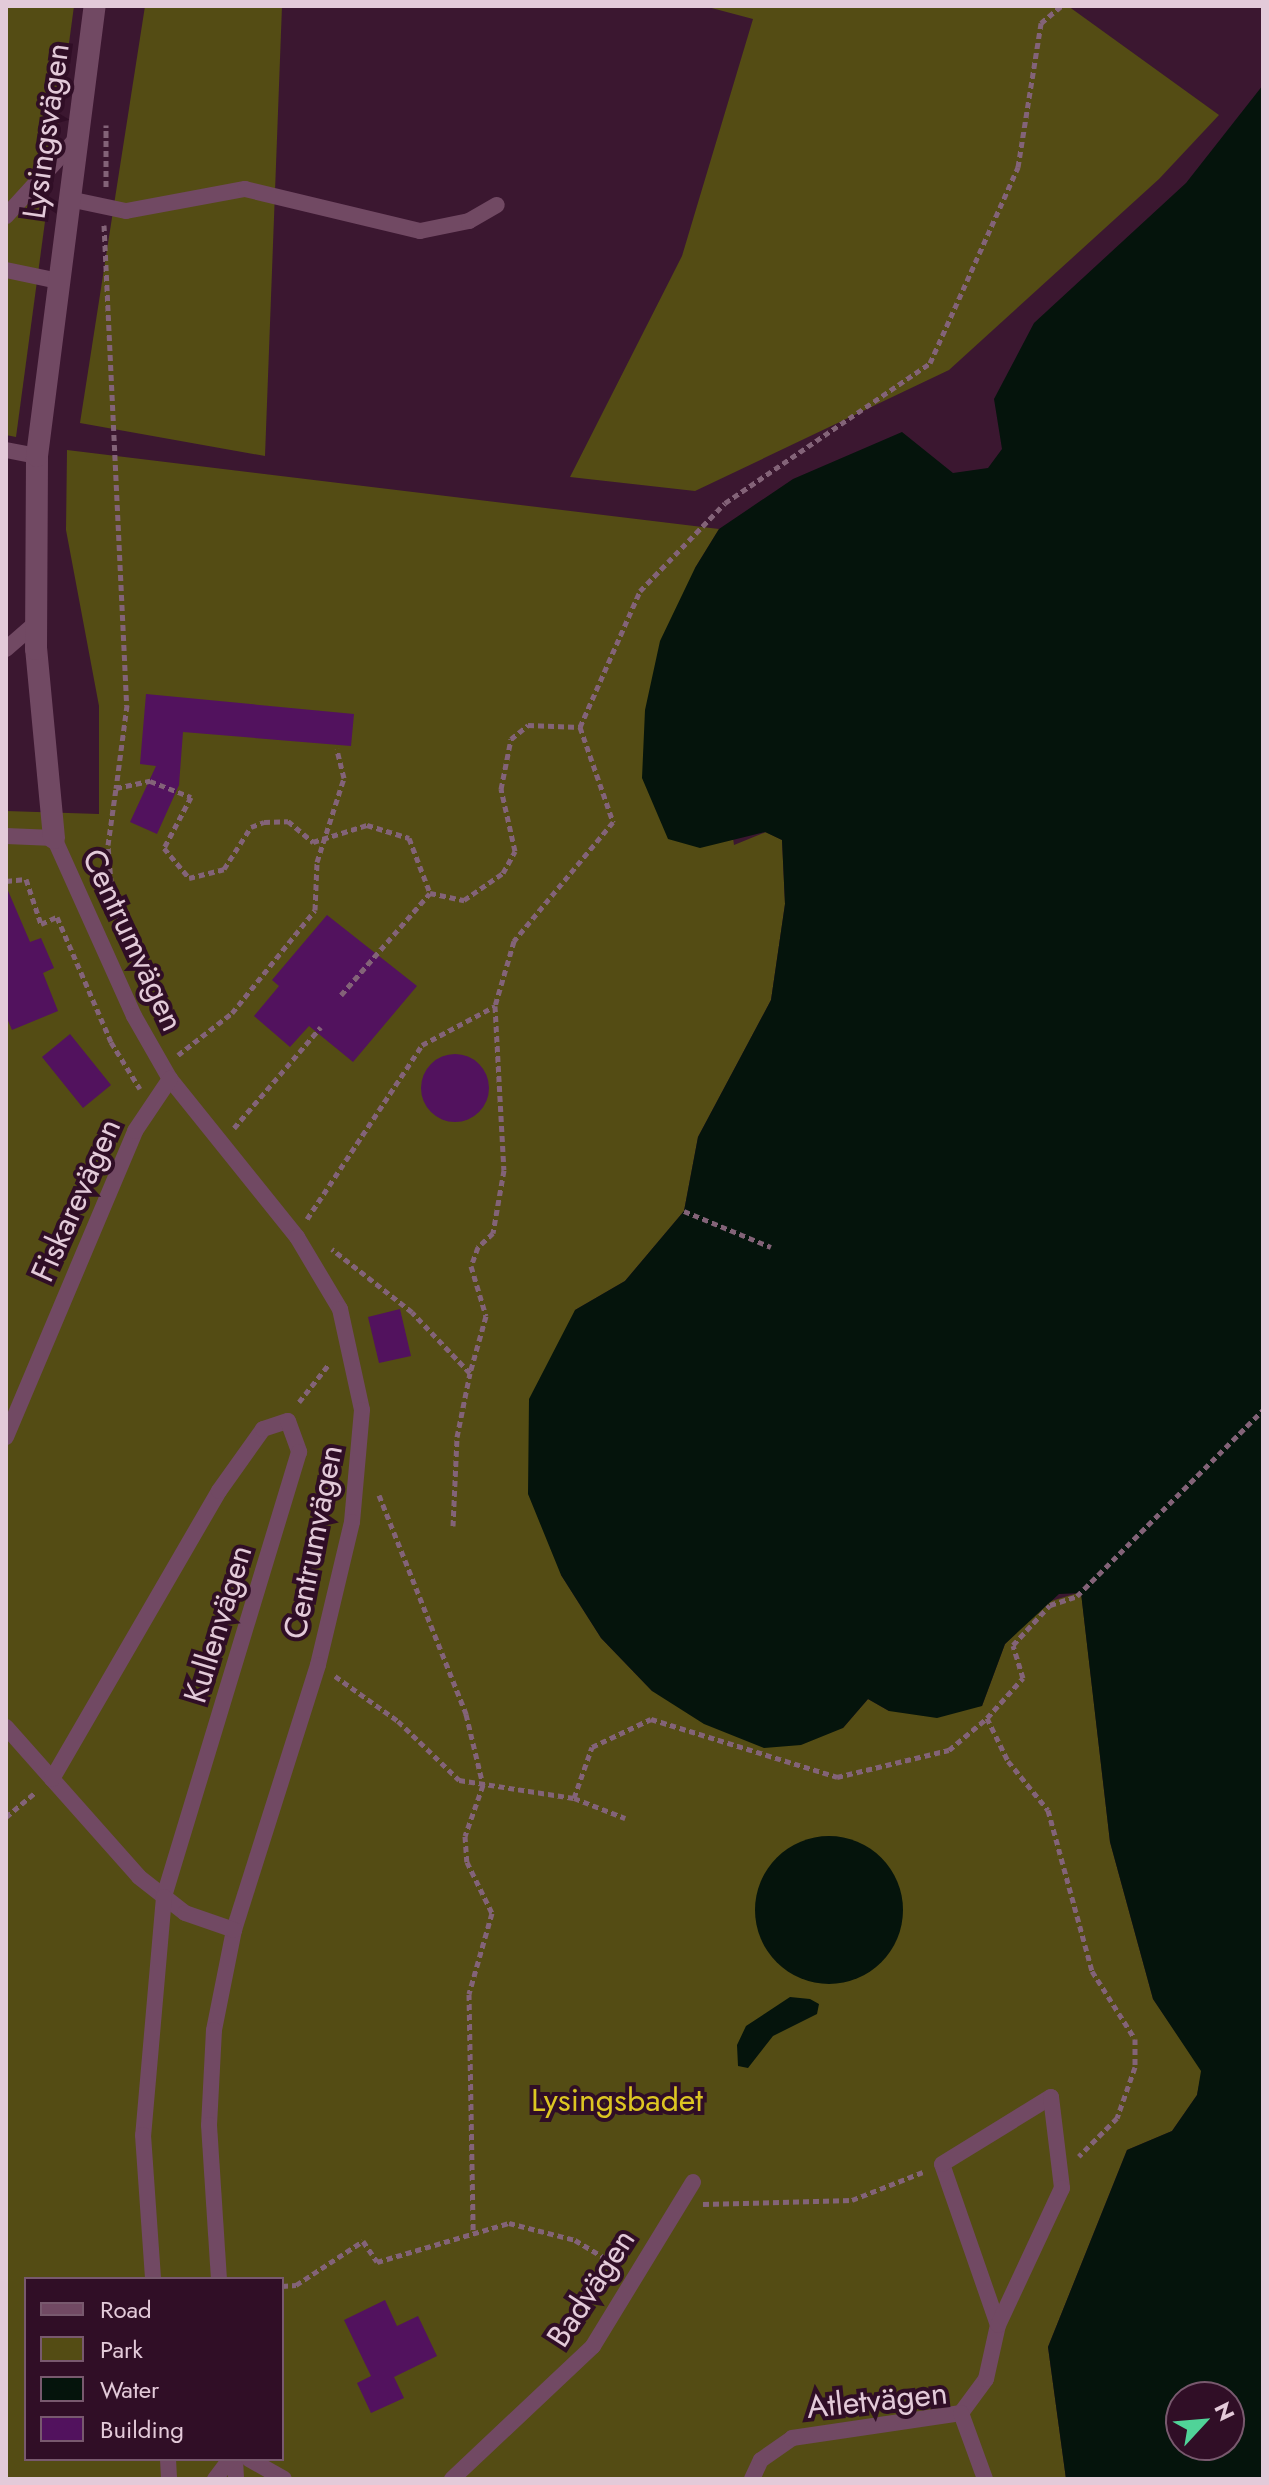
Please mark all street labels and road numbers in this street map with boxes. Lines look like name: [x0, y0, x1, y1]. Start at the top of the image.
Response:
street label: Lysingsvägen: [15, 41, 77, 221]
street label: Centrumvägen: [74, 843, 192, 1037]
street label: Fiskarevägen: [23, 1113, 129, 1287]
street label: Centrumvägen: [275, 1442, 351, 1642]
street label: Kullenvägen: [176, 1541, 260, 1707]
street label: Badvägen: [539, 2222, 643, 2354]
street label: Atletvägen: [805, 2374, 949, 2426]

